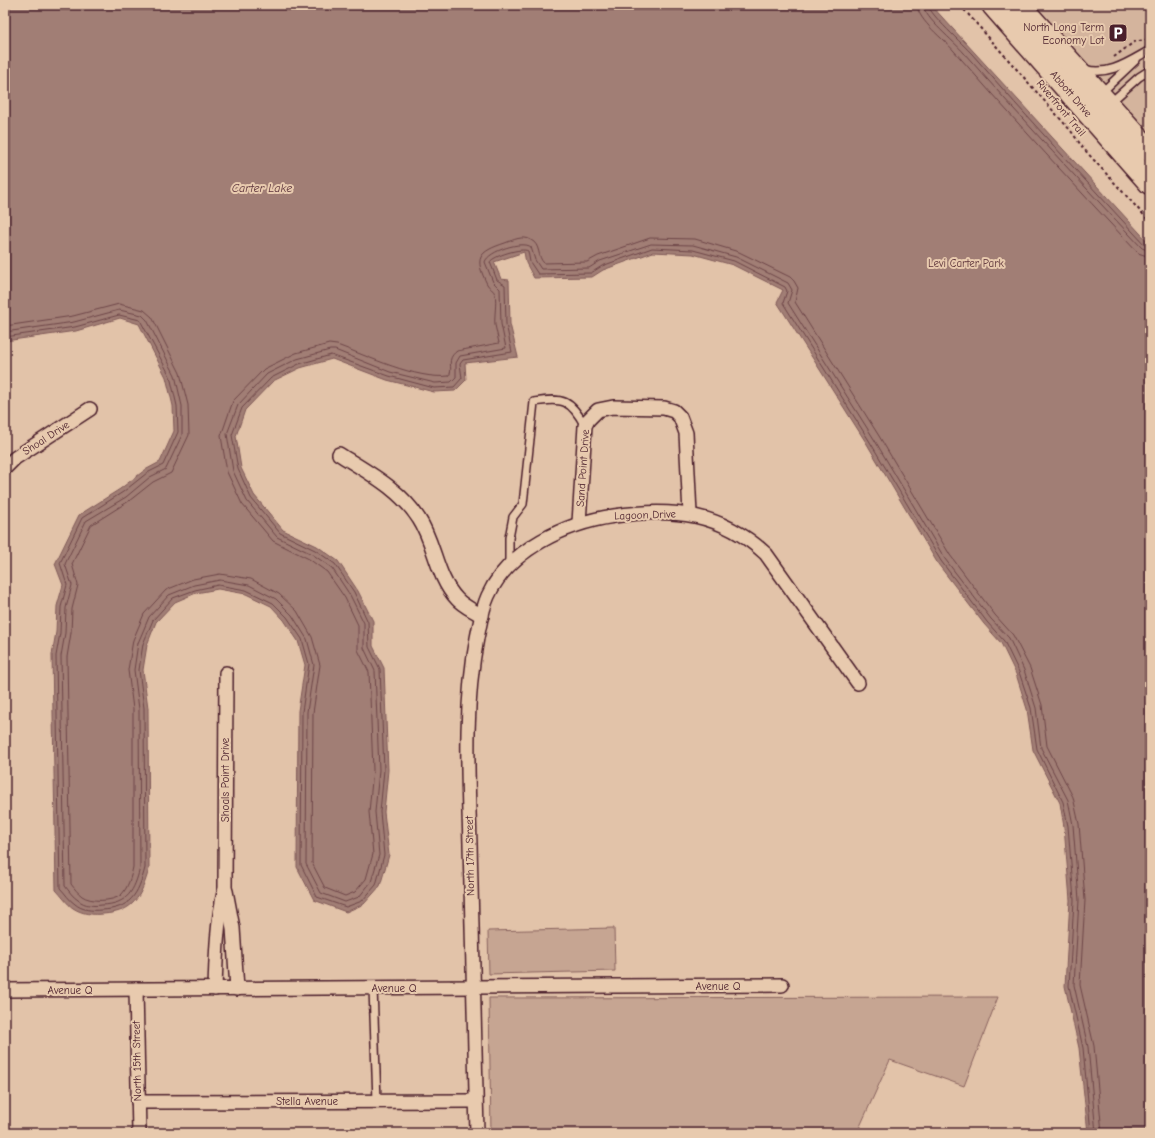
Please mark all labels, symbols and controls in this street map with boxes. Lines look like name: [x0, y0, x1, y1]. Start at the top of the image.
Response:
place label: North Long Term Economy Lot: [1023, 21, 1105, 47]
parking icon: North Long Term Economy Lot: [1107, 22, 1129, 44]
street label: Abbott Drive: [1047, 68, 1095, 120]
street label: Riverfront Trail: [1034, 77, 1088, 139]
water label: Carter Lake: [232, 181, 292, 195]
park label: Levi Carter Park: [928, 257, 1005, 270]
street label: Shoal Drive: [20, 418, 72, 458]
street label: Sand Point Drive: [574, 428, 592, 507]
street label: Lagoon Drive: [614, 507, 677, 523]
street label: Shoals Point Drive: [219, 737, 232, 822]
street label: North 17th Street: [463, 815, 477, 896]
street label: Avenue Q: [696, 980, 741, 993]
street label: Avenue Q: [372, 982, 417, 995]
street label: Avenue Q: [48, 984, 93, 997]
street label: North 15th Street: [130, 1020, 144, 1101]
street label: Stella Avenue: [276, 1095, 339, 1108]

